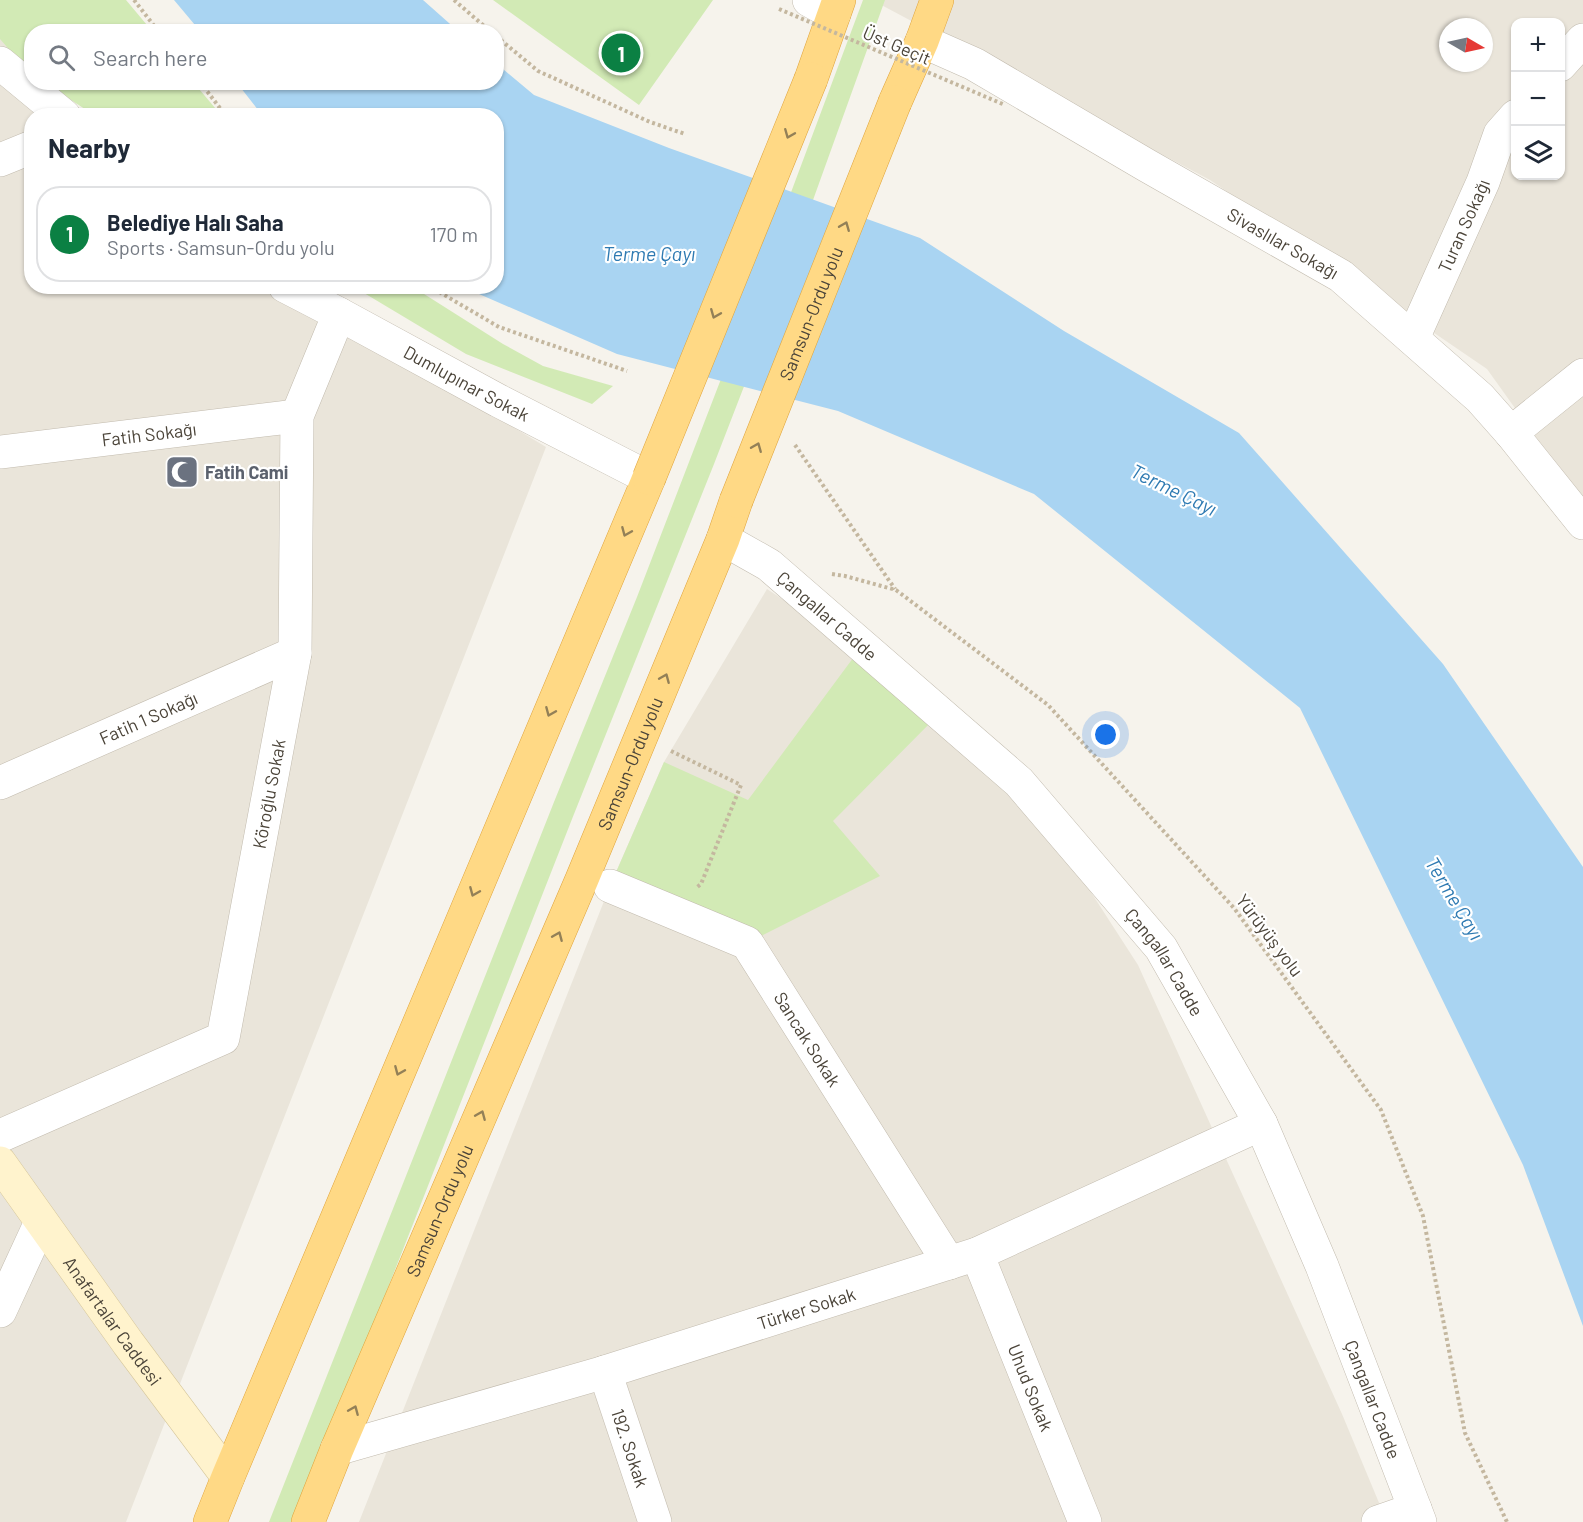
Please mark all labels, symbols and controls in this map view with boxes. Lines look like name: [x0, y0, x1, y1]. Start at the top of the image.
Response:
north arrow: [1439, 18, 1493, 72]
map controls: [1511, 18, 1565, 180]
button: +: [1511, 18, 1565, 72]
street label: Üst Geçit: [860, 21, 934, 69]
search box: [24, 24, 504, 90]
pin: 1: [602, 31, 640, 76]
icon: search: [45, 41, 78, 74]
text: Search here: [93, 44, 207, 70]
button: −: [1511, 72, 1565, 126]
button: layers: [1511, 126, 1565, 180]
one-way arrow: [784, 127, 796, 138]
text: Nearby: [48, 132, 130, 163]
street label: Turan Sokağı: [1433, 176, 1494, 276]
street label: Sivaslılar Sokağı: [1223, 203, 1343, 283]
text: Belediye Halı Saha: [107, 209, 284, 235]
text: 1: [66, 222, 73, 246]
text: 170 m: [430, 222, 478, 246]
one-way arrow: [838, 222, 850, 233]
text: Sports · Samsun-Ordu yolu: [107, 235, 335, 259]
water label: Terme Çayı: [603, 241, 695, 265]
street label: Samsun-Ordu yolu: [774, 243, 847, 383]
one-way arrow: [710, 308, 722, 319]
street label: Dumlupınar Sokak: [400, 340, 533, 426]
street label: Fatih Sokağı: [100, 417, 197, 451]
one-way arrow: [750, 442, 763, 452]
mosque icon: Fatih Cami: [164, 454, 200, 490]
water label: Terme Çayı: [1127, 458, 1221, 520]
place label: Fatih Cami: [205, 461, 288, 483]
one-way arrow: [621, 526, 633, 537]
street label: Çangallar Cadde: [773, 566, 882, 665]
one-way arrow: [658, 673, 670, 684]
street label: Fatih 1 Sokağı: [96, 686, 201, 749]
street label: Samsun-Ordu yolu: [593, 694, 667, 833]
one-way arrow: [545, 706, 557, 717]
your location: [1091, 720, 1120, 749]
street label: Köroğlu Sokak: [248, 737, 290, 850]
water label: Terme Çayı: [1421, 852, 1489, 944]
one-way arrow: [469, 885, 481, 896]
street label: Yürüyüş yolu: [1232, 889, 1308, 981]
street label: Çangallar Cadde: [1121, 904, 1208, 1020]
one-way arrow: [551, 931, 563, 942]
street label: Sancak Sokak: [770, 988, 846, 1091]
one-way arrow: [394, 1065, 406, 1076]
one-way arrow: [474, 1110, 486, 1121]
street label: Samsun-Ordu yolu: [401, 1141, 478, 1280]
street label: Anafartalar Caddesi: [59, 1252, 167, 1390]
street label: Türker Sokak: [755, 1282, 858, 1334]
street label: Çangallar Cadde: [1340, 1337, 1406, 1462]
street label: Uhud Sokak: [1003, 1341, 1058, 1434]
one-way arrow: [347, 1405, 359, 1416]
street label: 192. Sokak: [607, 1406, 654, 1490]

